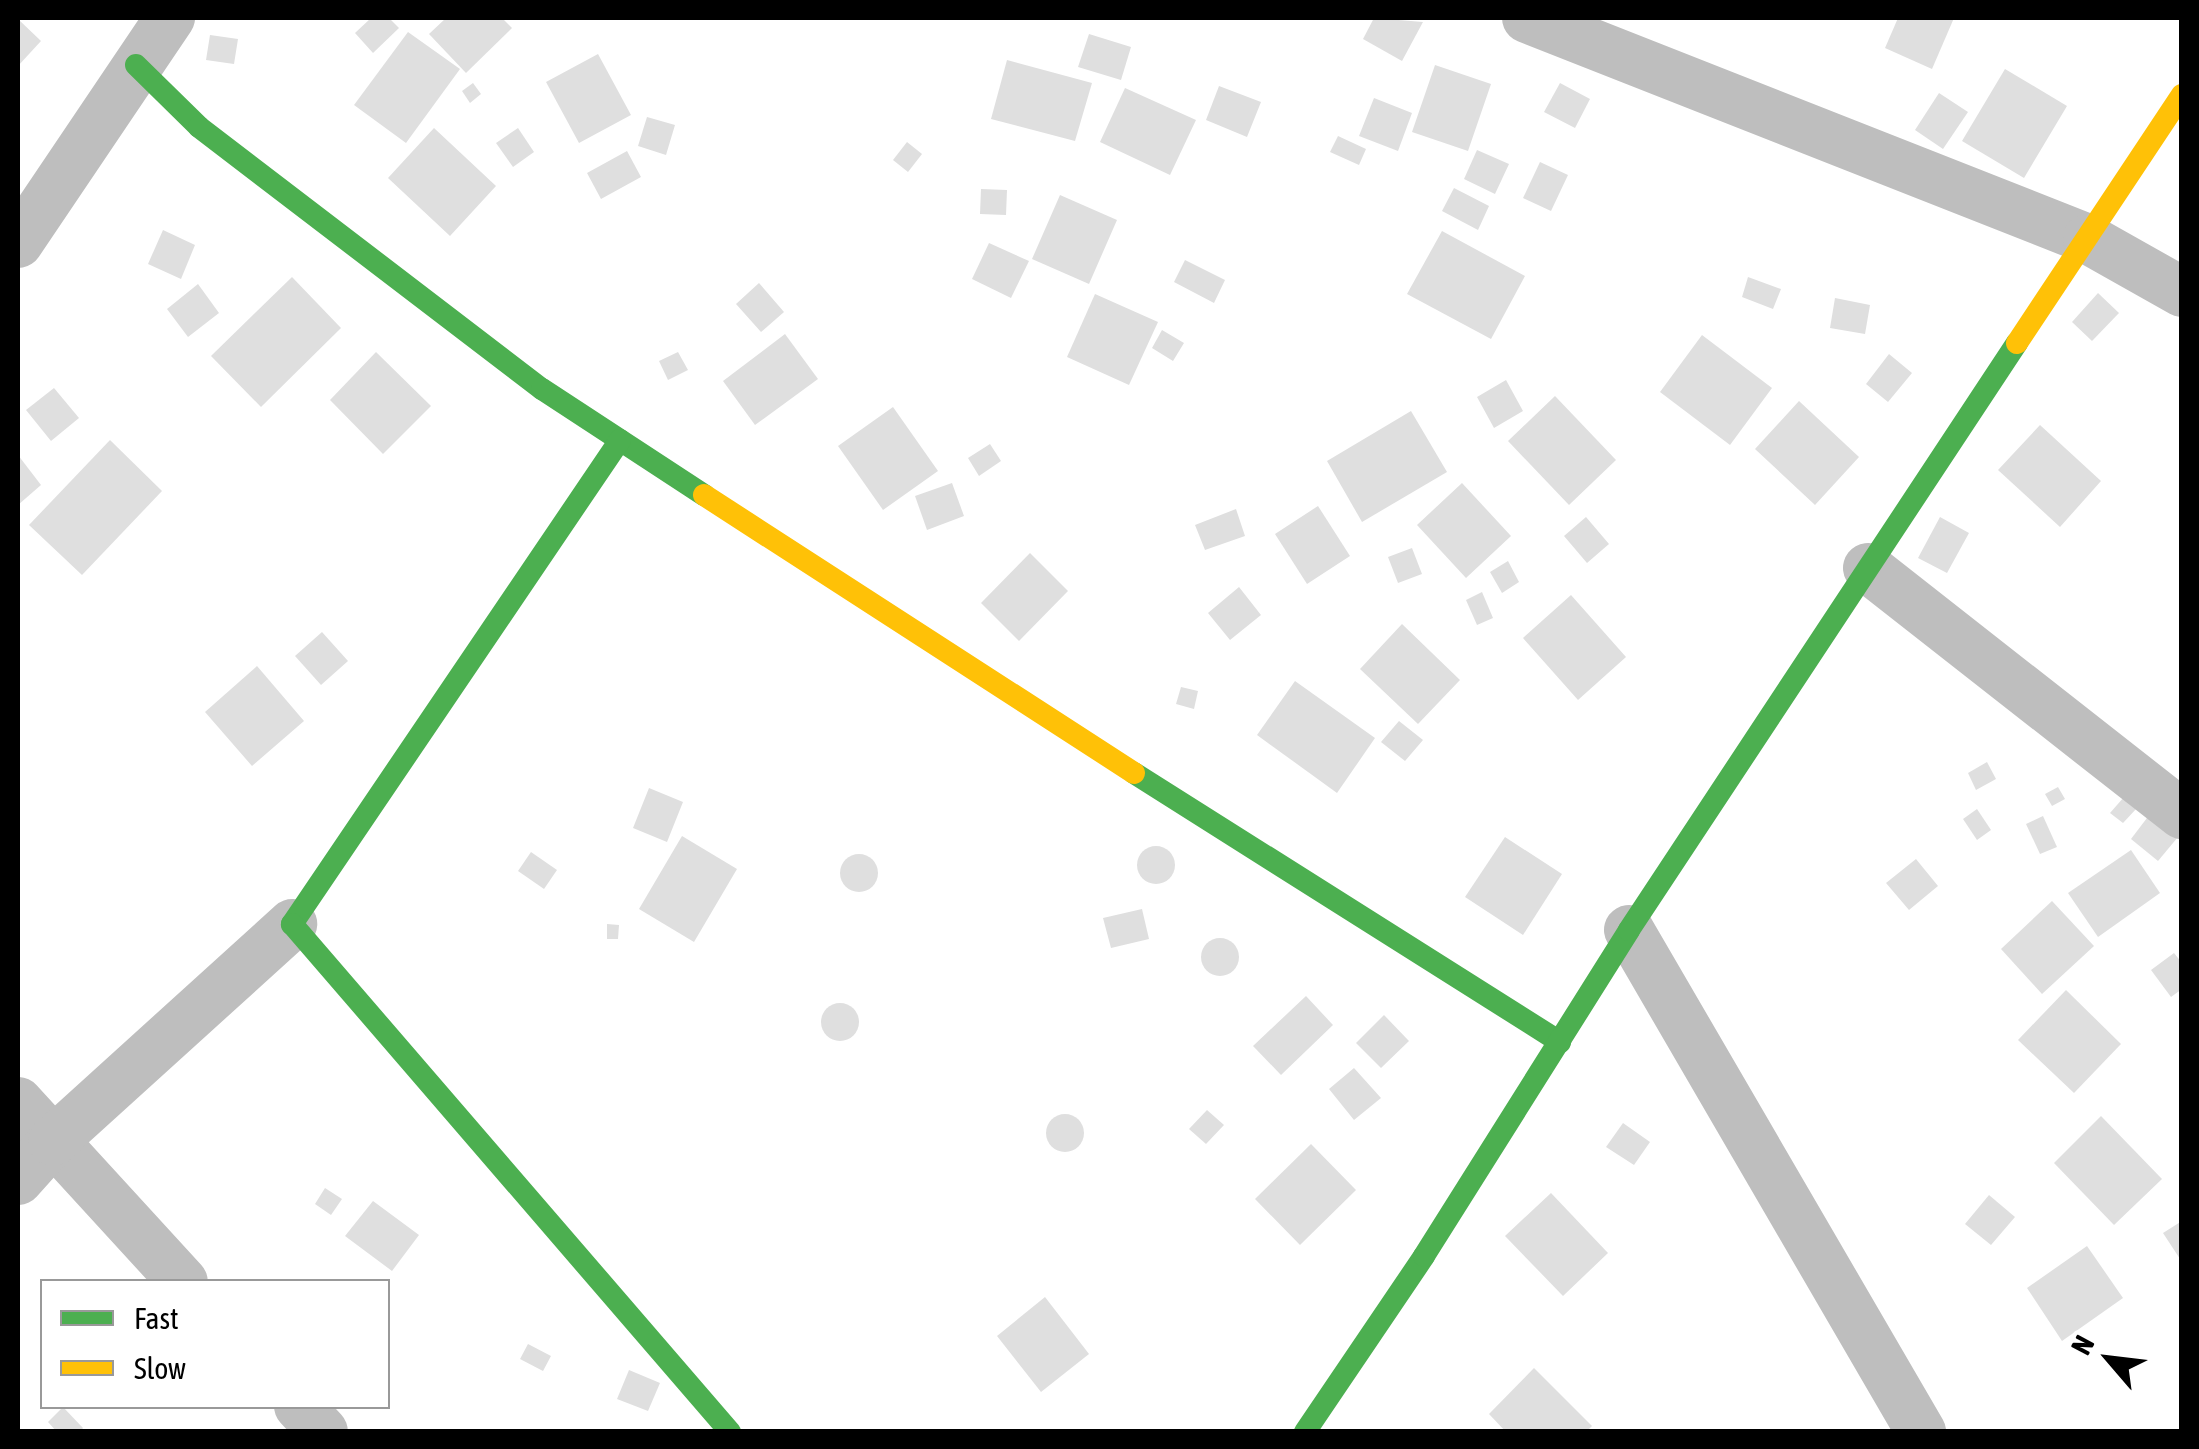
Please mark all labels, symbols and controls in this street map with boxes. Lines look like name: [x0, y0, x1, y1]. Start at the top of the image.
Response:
legend: [40, 1279, 390, 1409]
text: Fast: [134, 1301, 179, 1335]
north arrow: [2059, 1309, 2159, 1409]
text: N: [2065, 1330, 2101, 1360]
text: Slow: [134, 1351, 186, 1385]

